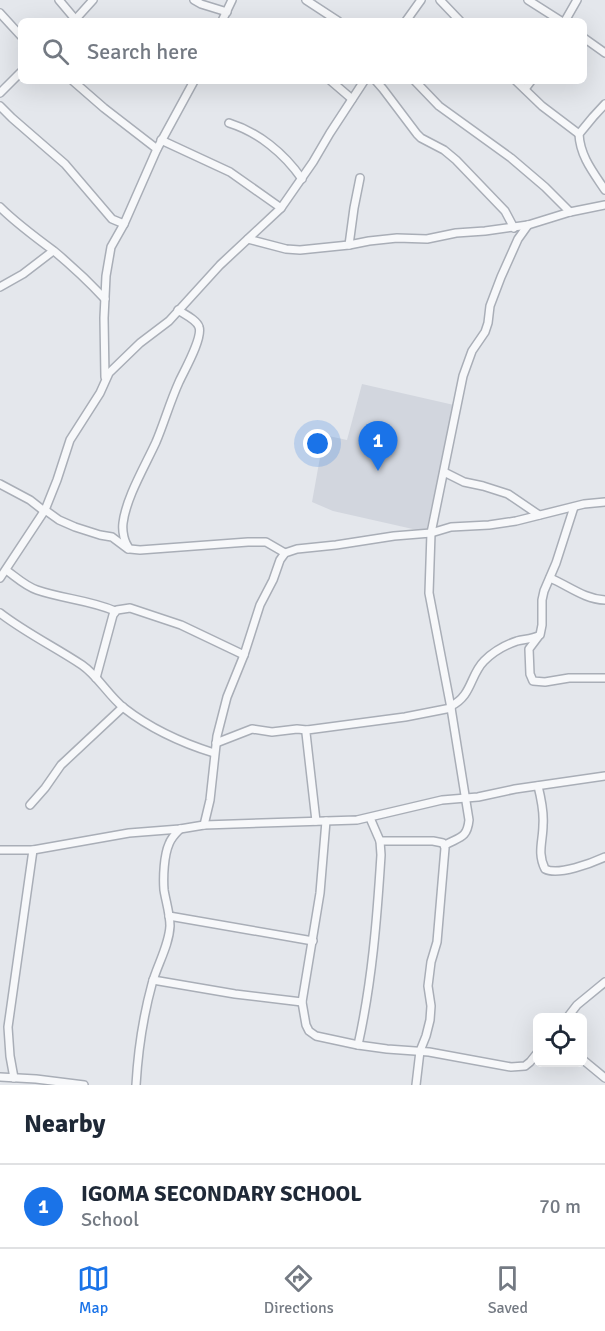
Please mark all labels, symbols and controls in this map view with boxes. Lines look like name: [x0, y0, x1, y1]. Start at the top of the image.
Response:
search box: [18, 18, 587, 84]
icon: search: [39, 35, 72, 68]
text: Search here: [87, 38, 198, 65]
pin: 1: [358, 422, 398, 471]
your location: [303, 429, 332, 458]
map controls: [533, 1013, 587, 1067]
button: locate: [533, 1013, 587, 1067]
text: Nearby: [24, 1108, 105, 1140]
text: IGOMA SECONDARY SCHOOL: [81, 1180, 362, 1207]
text: 1: [38, 1194, 49, 1219]
text: 70 m: [539, 1194, 581, 1219]
text: School: [81, 1207, 139, 1232]
tab: Map: [77, 1262, 110, 1318]
tab: Directions: [264, 1262, 334, 1318]
tab: Saved: [488, 1262, 528, 1318]

